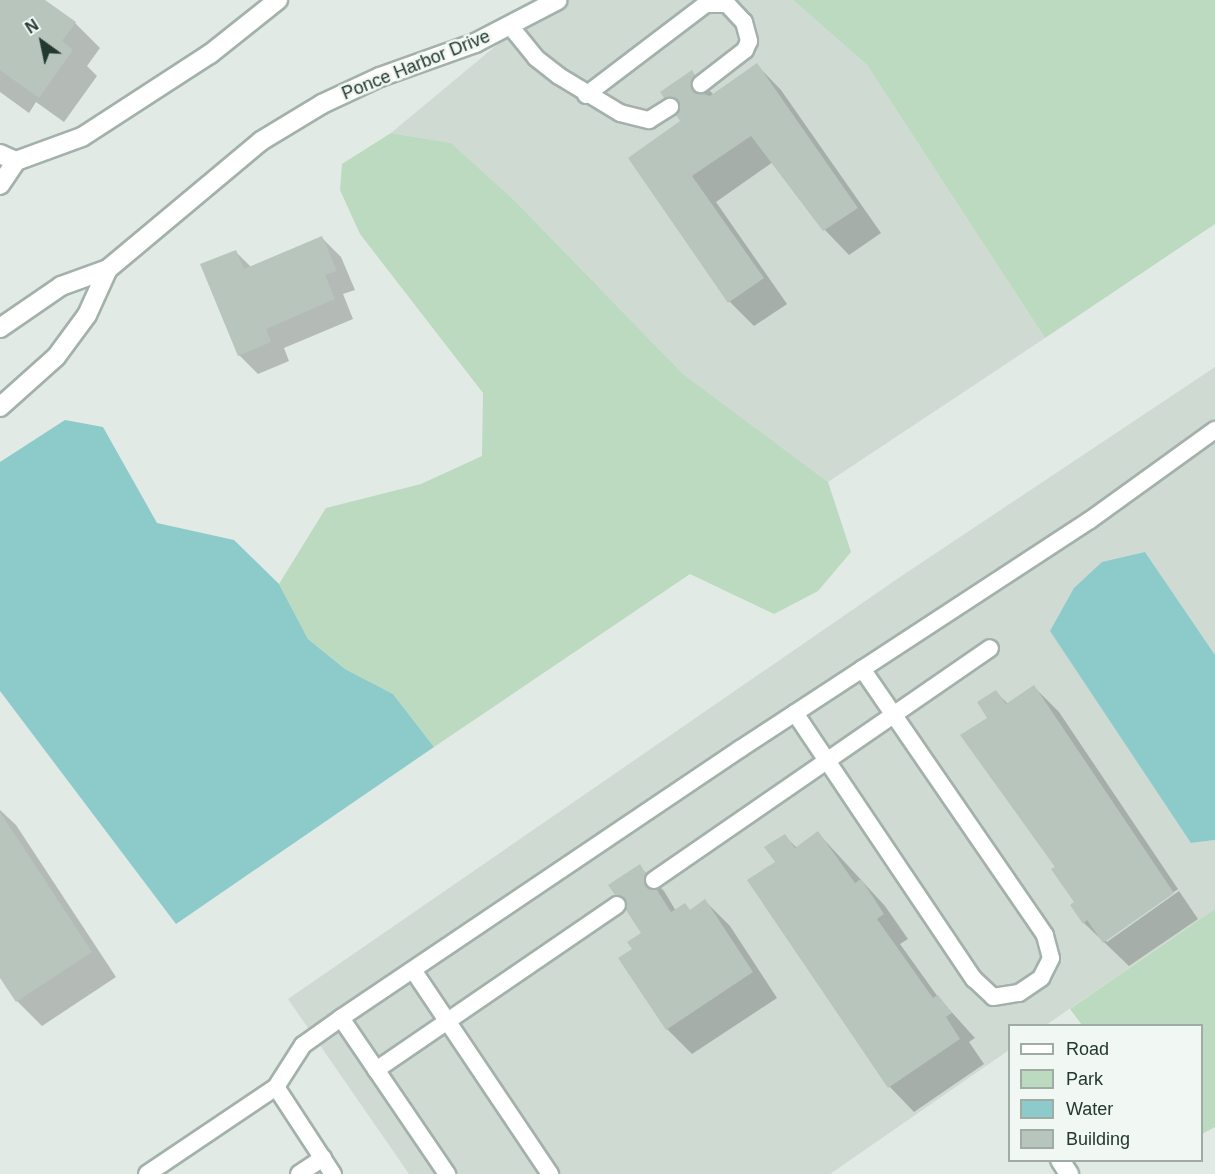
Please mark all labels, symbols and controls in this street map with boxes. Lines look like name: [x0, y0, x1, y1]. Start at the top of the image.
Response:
north arrow: [12, 12, 72, 72]
text: N: [22, 16, 41, 37]
street label: Ponce Harbor Drive: [339, 25, 493, 105]
legend: [1008, 1024, 1203, 1162]
text: Road: [1066, 1039, 1109, 1059]
text: Park: [1066, 1069, 1103, 1089]
text: Water: [1066, 1099, 1113, 1119]
text: Building: [1066, 1129, 1130, 1149]

